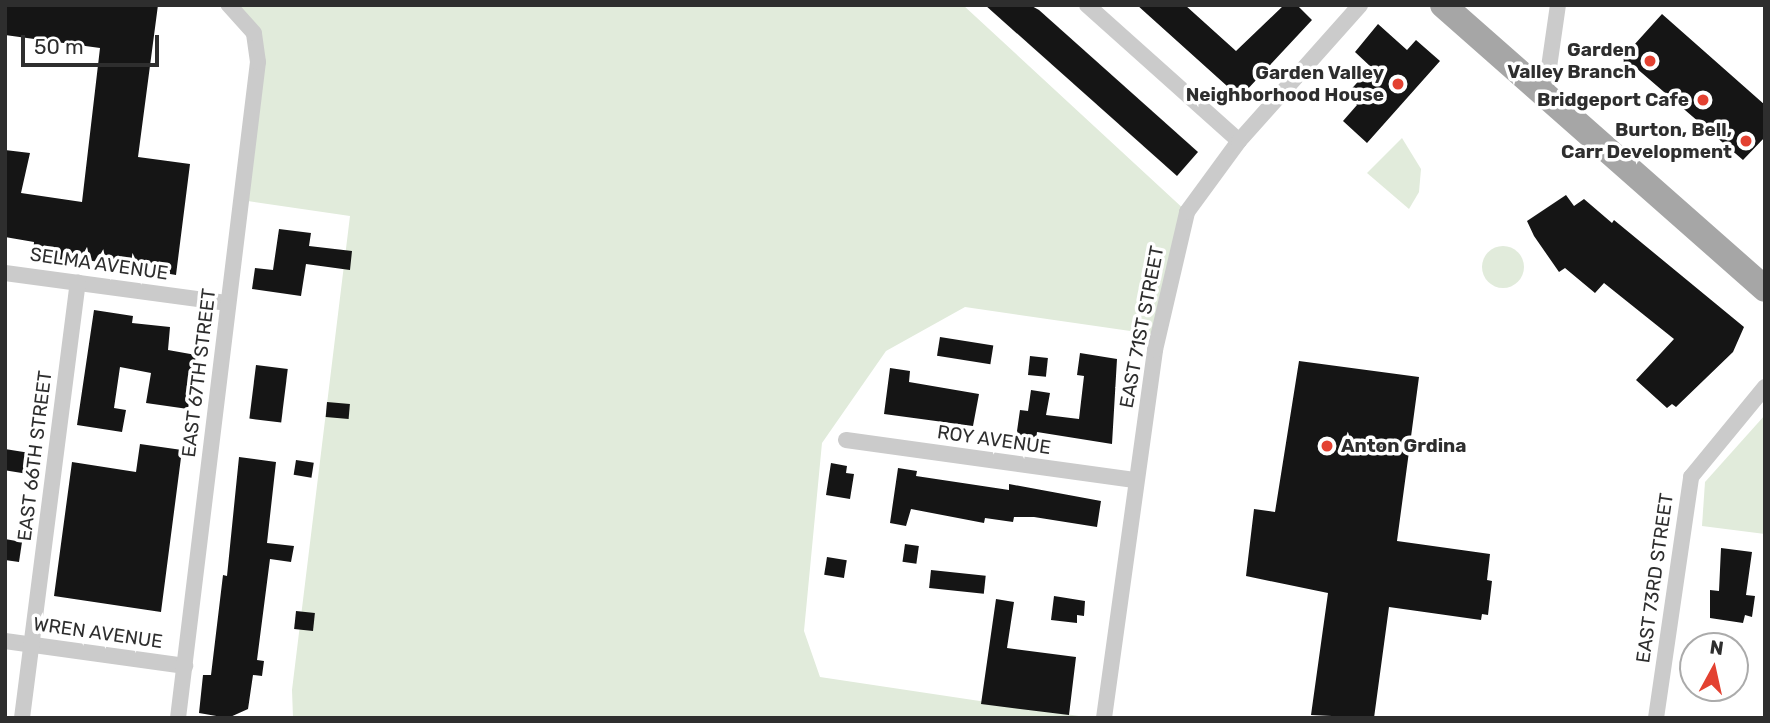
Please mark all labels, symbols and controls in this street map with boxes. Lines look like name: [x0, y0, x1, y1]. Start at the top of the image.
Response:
scale bar: [24, 21, 163, 65]
text: 50 m: [34, 34, 84, 59]
place label: Garden Valley Branch: [1507, 39, 1636, 83]
marker: Garden Valley Branch: [1642, 53, 1658, 69]
place label: Garden Valley Neighborhood House: [1186, 62, 1384, 106]
marker: Garden Valley Neighborhood House: [1390, 76, 1406, 92]
place label: Bridgeport Cafe: [1537, 89, 1689, 111]
marker: Bridgeport Cafe: [1695, 92, 1711, 108]
place label: Burton, Bell, Carr Development: [1561, 119, 1732, 163]
marker: Burton, Bell, Carr Development: [1738, 133, 1754, 149]
street label: SELMA AVENUE: [28, 243, 170, 285]
street label: EAST 71ST STREET: [1115, 243, 1169, 411]
street label: EAST 67TH STREET: [177, 287, 221, 459]
street label: EAST 66TH STREET: [13, 369, 57, 543]
street label: ROY AVENUE: [935, 421, 1053, 459]
place label: Anton Grdina: [1341, 435, 1467, 457]
marker: Anton Grdina: [1319, 438, 1335, 454]
street label: EAST 73RD STREET: [1632, 491, 1678, 665]
street label: WREN AVENUE: [32, 613, 164, 653]
north arrow: [1679, 632, 1749, 702]
text: N: [1708, 635, 1725, 660]

